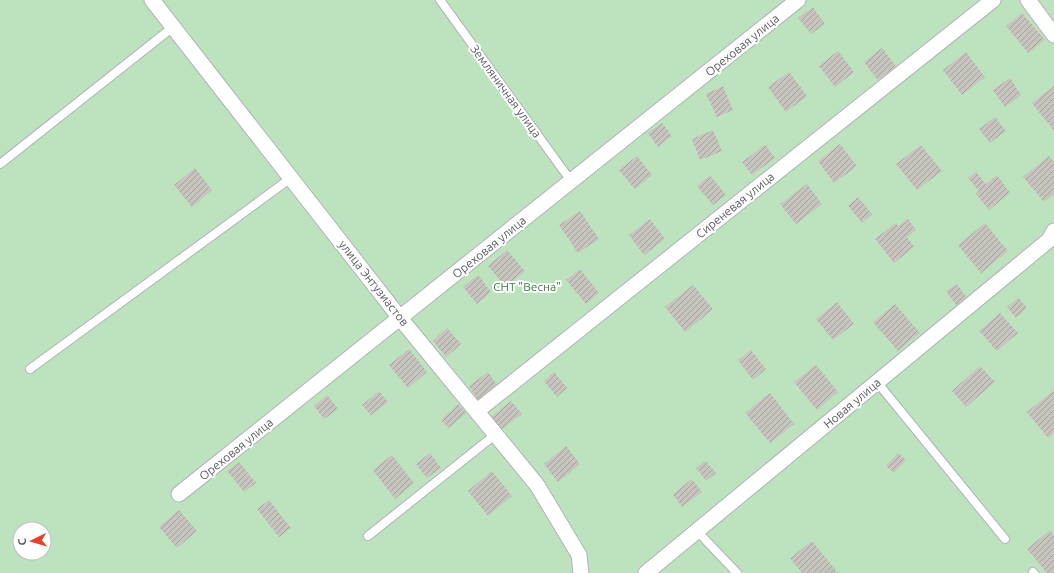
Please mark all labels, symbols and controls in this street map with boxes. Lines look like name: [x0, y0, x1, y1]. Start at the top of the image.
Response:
street label: Ореховая улица: [703, 11, 781, 79]
street label: Земляничная улица: [468, 42, 544, 140]
street label: Сиреневая улица: [693, 170, 777, 240]
street label: Ореховая улица: [450, 213, 528, 281]
street label: улица Энтузиастов: [337, 238, 411, 328]
park label: СНТ "Весна": [493, 280, 561, 293]
street label: Новая улица: [821, 375, 883, 431]
street label: Ореховая улица: [197, 415, 275, 483]
north arrow: [12, 521, 52, 561]
text: С: [16, 538, 28, 546]

